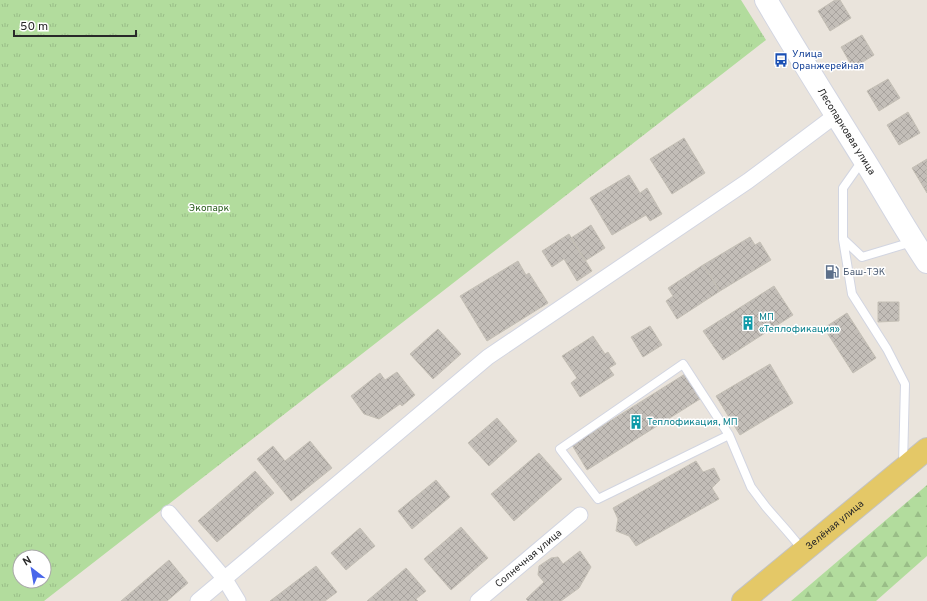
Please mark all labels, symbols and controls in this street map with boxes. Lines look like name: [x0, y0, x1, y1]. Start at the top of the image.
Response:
scale bar: [14, 12, 136, 38]
text: 50 m: [20, 19, 48, 35]
place label: Улица Оранжерейная: [792, 48, 864, 73]
bus stop icon: Улица Оранжерейная: [773, 52, 789, 68]
street label: Лесопарковая улица: [814, 85, 878, 177]
park label: Экопарк: [189, 202, 229, 215]
fuel station icon: Баш-ТЭК: [824, 264, 840, 280]
place label: Баш-ТЭК: [843, 266, 886, 279]
place label: МП «Теплофикация»: [759, 311, 840, 336]
building icon: МП «Теплофикация»: [740, 315, 756, 331]
building icon: Теплофикация, МП: [628, 414, 644, 430]
place label: Теплофикация, МП: [647, 416, 738, 429]
street label: Зелёная улица: [803, 497, 866, 553]
street label: Солнечная улица: [492, 527, 565, 590]
north arrow: [12, 549, 52, 589]
text: N: [20, 553, 34, 569]

